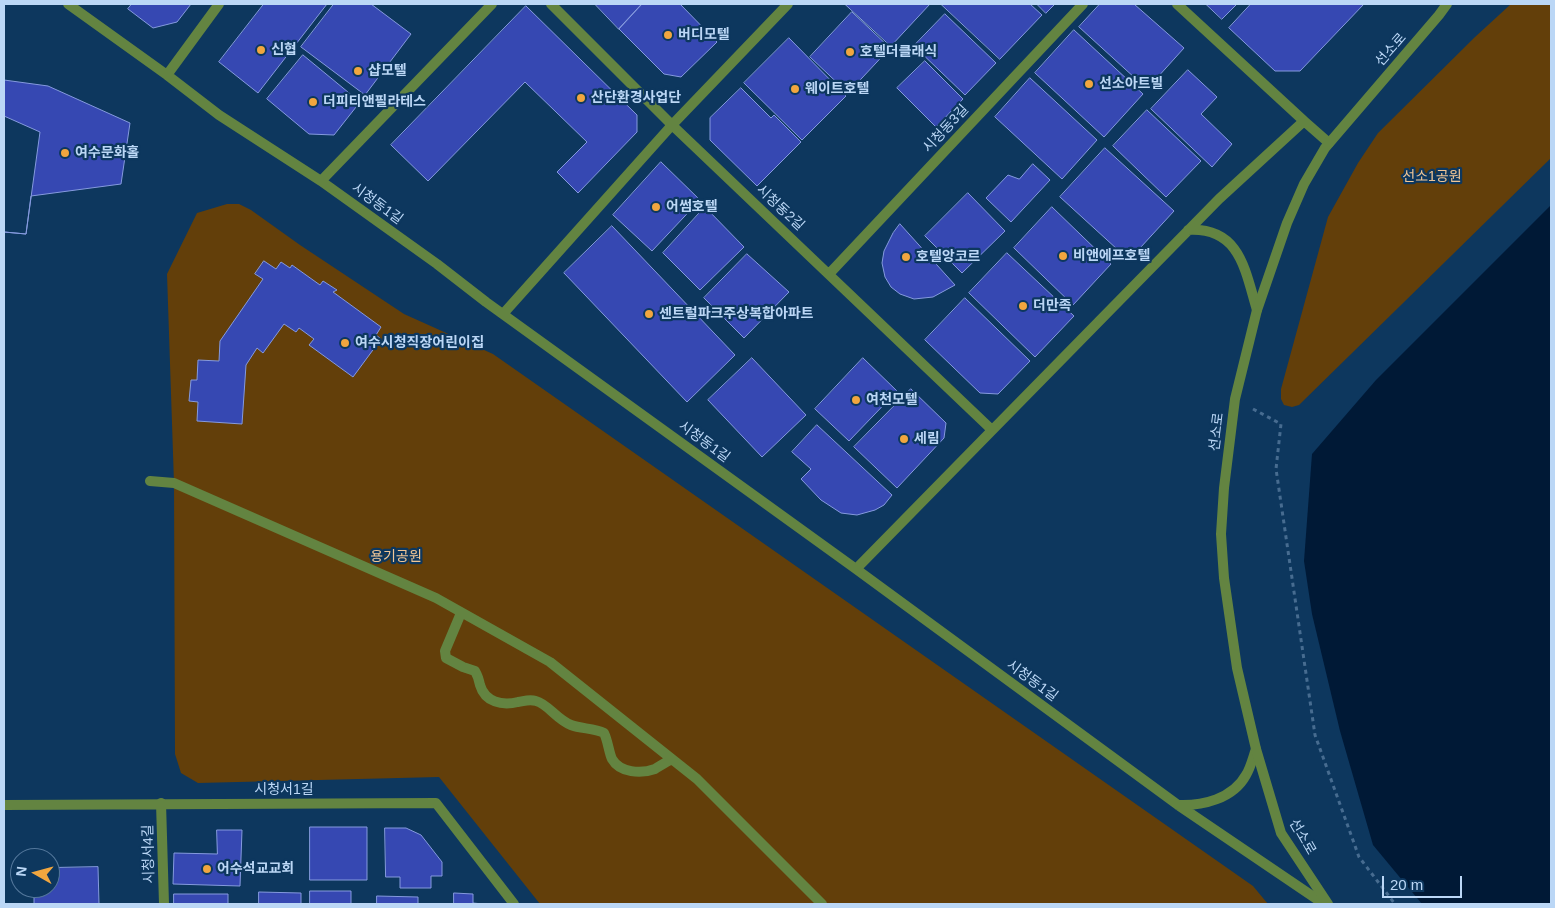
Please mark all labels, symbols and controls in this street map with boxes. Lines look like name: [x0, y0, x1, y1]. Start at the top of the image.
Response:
place label: 버디모텔: [678, 27, 730, 43]
marker: 버디모텔: [662, 29, 674, 41]
street label: 선소로: [1372, 30, 1410, 70]
place label: 신협: [271, 42, 297, 58]
marker: 신협: [255, 44, 267, 56]
place label: 호텔더클래식: [860, 44, 937, 60]
marker: 호텔더클래식: [844, 46, 856, 58]
place label: 샵모텔: [368, 63, 407, 79]
marker: 샵모텔: [352, 65, 364, 77]
place label: 선소아트빌: [1099, 76, 1163, 92]
marker: 선소아트빌: [1083, 78, 1095, 90]
place label: 웨이트호텔: [805, 81, 869, 97]
marker: 웨이트호텔: [789, 83, 801, 95]
place label: 산단환경사업단: [591, 90, 681, 106]
marker: 산단환경사업단: [575, 92, 587, 104]
place label: 더피티앤필라테스: [323, 94, 426, 110]
marker: 더피티앤필라테스: [307, 96, 319, 108]
street label: 시청동3길: [920, 102, 972, 156]
place label: 여수문화홀: [75, 145, 139, 161]
marker: 여수문화홀: [59, 147, 71, 159]
park label: 선소1공원: [1402, 169, 1462, 185]
street label: 시청동1길: [348, 180, 406, 228]
street label: 시청동2길: [753, 182, 807, 234]
place label: 어썸호텔: [666, 199, 718, 215]
marker: 어썸호텔: [650, 201, 662, 213]
place label: 비앤에프호텔: [1073, 248, 1150, 264]
place label: 호텔앙코르: [916, 249, 980, 265]
marker: 비앤에프호텔: [1057, 250, 1069, 262]
marker: 호텔앙코르: [900, 251, 912, 263]
place label: 더만족: [1033, 298, 1072, 314]
marker: 더만족: [1017, 300, 1029, 312]
place label: 센트럴파크주상복합아파트: [659, 306, 814, 322]
marker: 센트럴파크주상복합아파트: [643, 308, 655, 320]
place label: 여수시청직장어린이집: [355, 335, 484, 351]
marker: 여수시청직장어린이집: [339, 337, 351, 349]
place label: 여천모텔: [866, 392, 918, 408]
marker: 여천모텔: [850, 394, 862, 406]
street label: 선소로: [1206, 412, 1228, 452]
street label: 시청동1길: [675, 418, 733, 466]
place label: 세림: [914, 431, 940, 447]
marker: 세림: [898, 433, 910, 445]
park label: 용기공원: [370, 549, 422, 565]
street label: 시청동1길: [1003, 657, 1061, 705]
street label: 시청서1길: [254, 782, 314, 798]
street label: 선소로: [1285, 816, 1319, 858]
street label: 시청서4길: [140, 824, 158, 884]
north arrow: [10, 848, 60, 898]
place label: 어수석교교회: [217, 861, 294, 877]
marker: 어수석교교회: [201, 863, 213, 875]
text: N: [13, 865, 30, 877]
scale bar: [1385, 866, 1465, 898]
text: 20 m: [1390, 876, 1423, 893]

